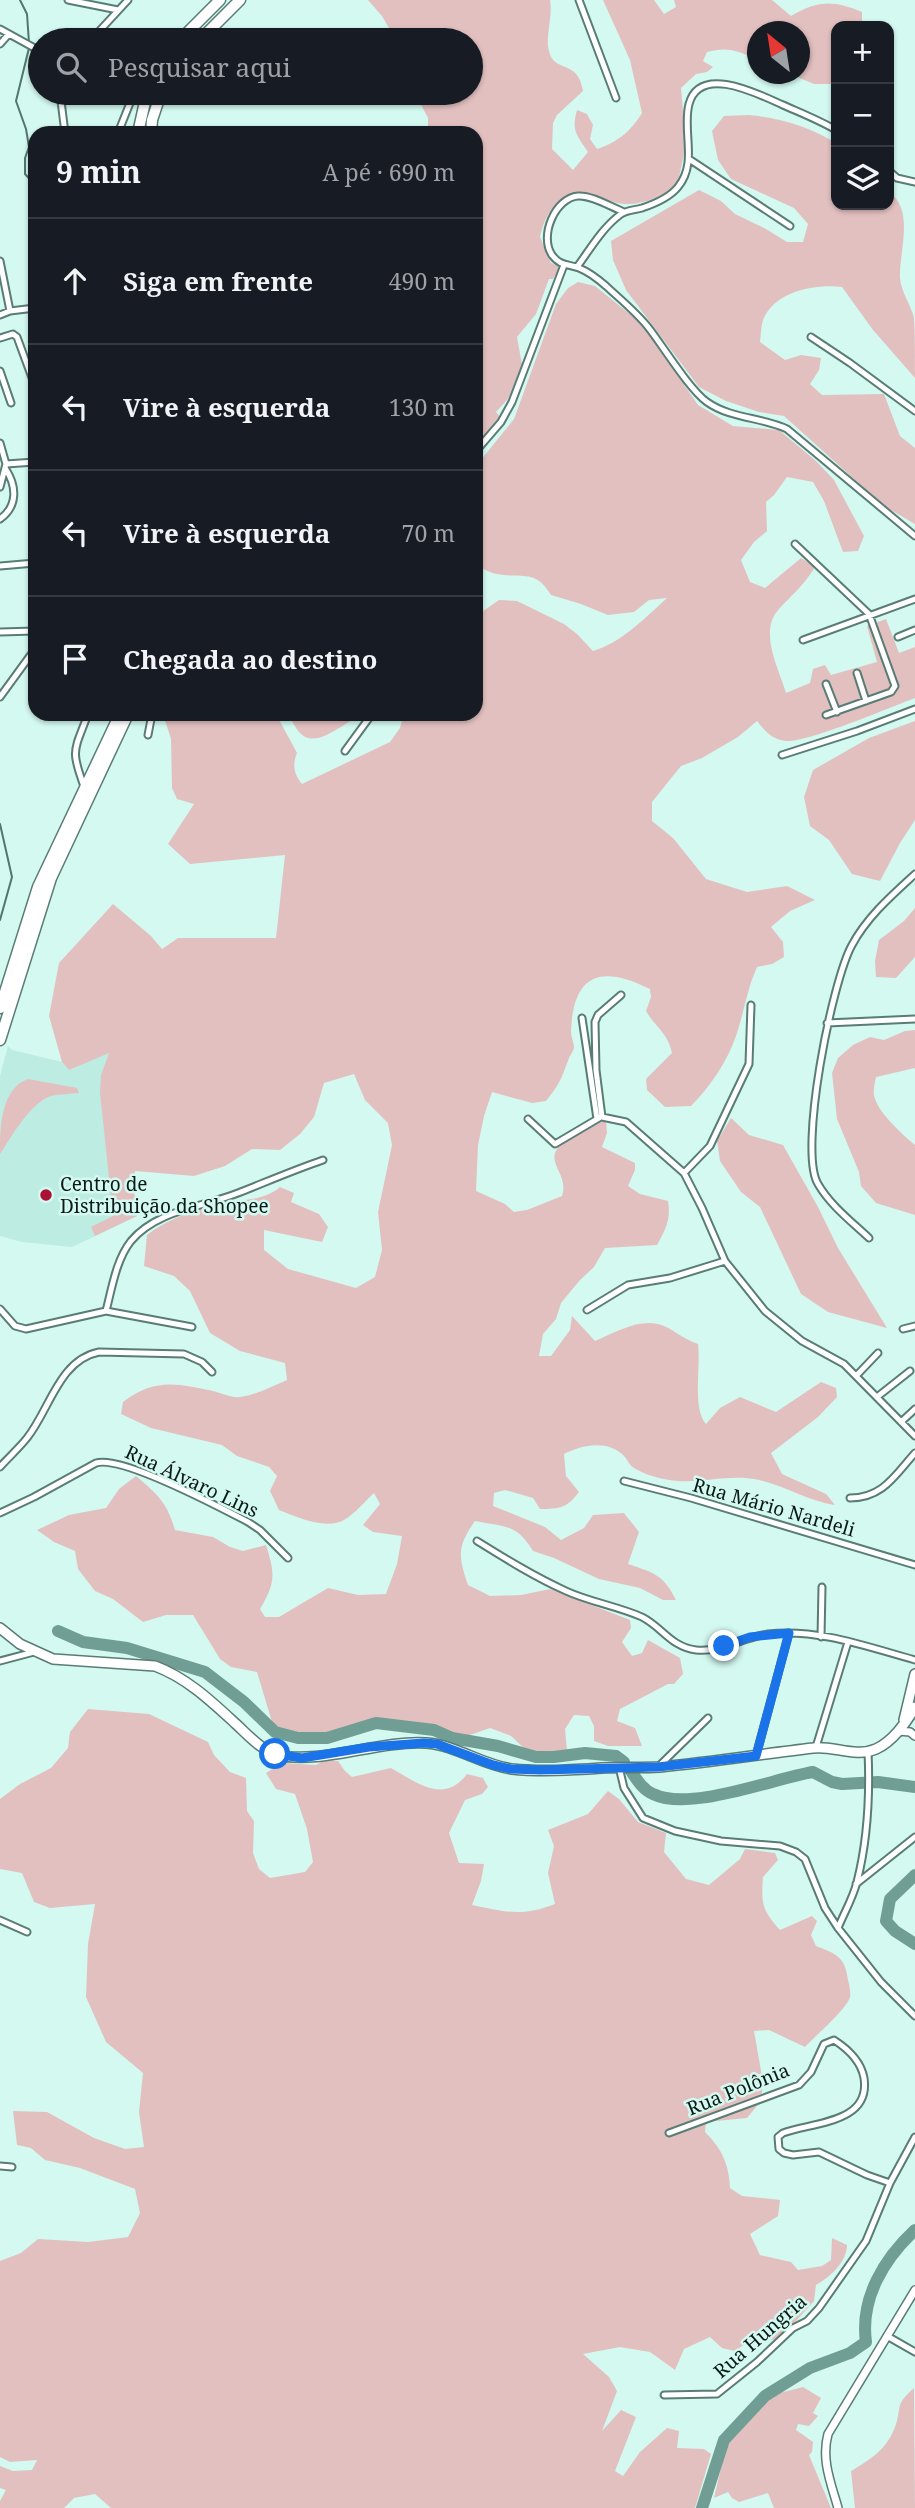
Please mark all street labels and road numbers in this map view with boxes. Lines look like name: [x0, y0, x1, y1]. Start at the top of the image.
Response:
street label: Rua Álvaro Lins: [121, 1439, 263, 1523]
street label: Rua Mário Nardeli: [690, 1471, 858, 1543]
street label: Rua Polônia: [683, 2057, 793, 2121]
street label: Rua Hungria: [708, 2288, 812, 2384]

